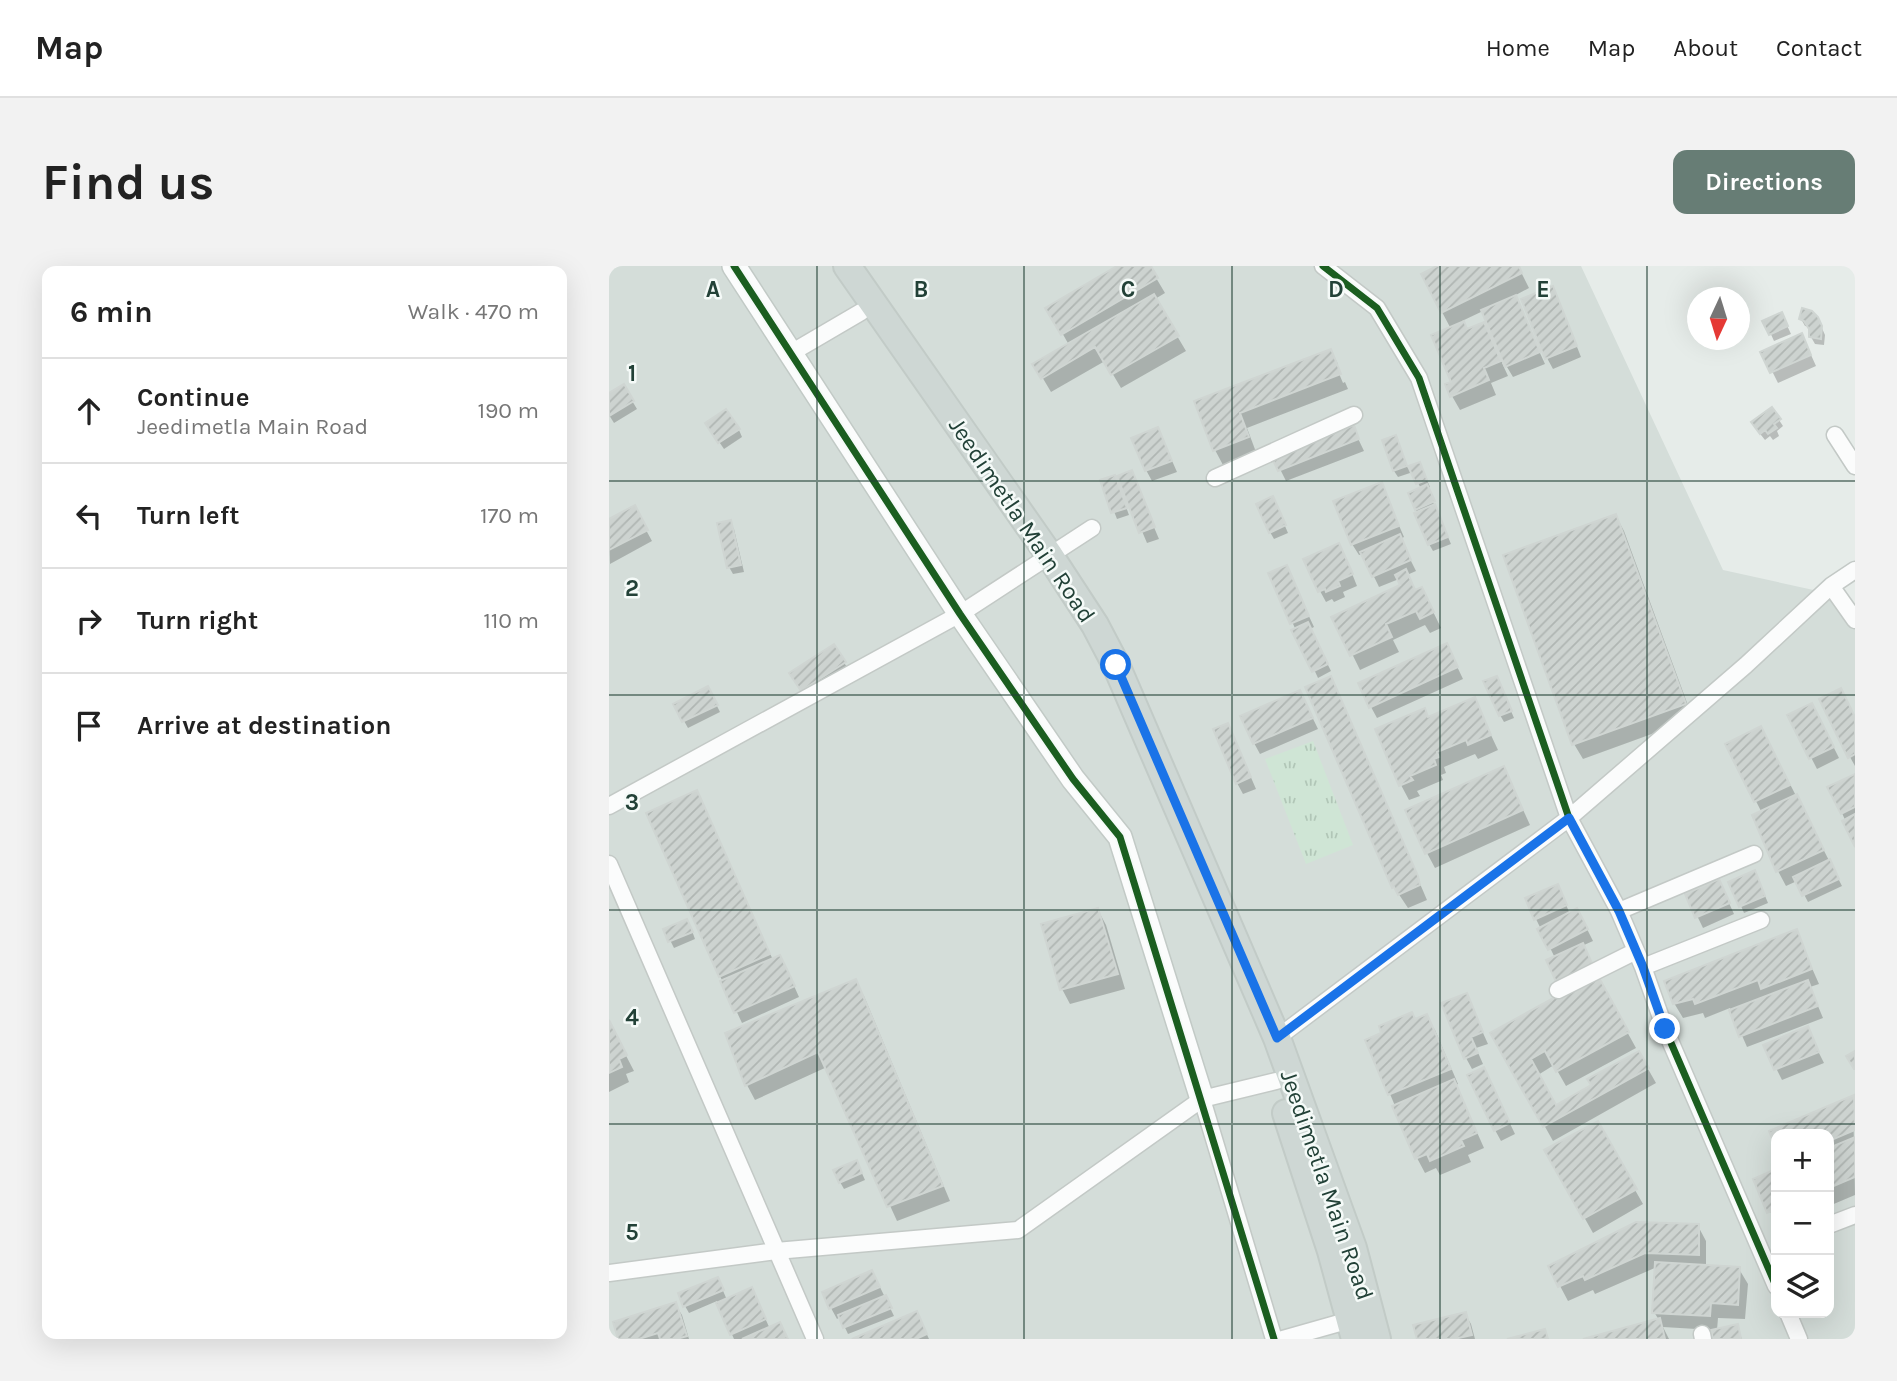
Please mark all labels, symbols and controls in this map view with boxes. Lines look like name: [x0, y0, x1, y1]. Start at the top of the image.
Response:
text: Map: [35, 29, 103, 67]
text: Home: [1486, 34, 1550, 62]
text: Map: [1588, 34, 1635, 62]
text: About: [1673, 34, 1738, 62]
text: Contact: [1776, 34, 1862, 62]
button: Directions: [1673, 150, 1855, 214]
text: Find us: [42, 154, 214, 211]
text: A: [706, 276, 720, 303]
text: B: [914, 276, 928, 303]
text: C: [1121, 276, 1135, 303]
text: D: [1328, 276, 1344, 303]
text: E: [1536, 276, 1550, 303]
north arrow: [1687, 287, 1750, 350]
text: 6 min: [70, 294, 153, 330]
text: Walk · 470 m: [408, 298, 539, 325]
text: 1: [628, 360, 636, 387]
text: Continue: [137, 382, 249, 413]
icon: ahead: [70, 392, 108, 430]
text: 190 m: [477, 397, 539, 424]
street label: Jeedimetla Main Road: [943, 412, 1101, 628]
text: Jeedimetla Main Road: [137, 413, 368, 440]
icon: left: [70, 497, 108, 535]
text: Turn left: [137, 500, 239, 531]
text: 170 m: [480, 502, 539, 529]
text: 2: [625, 575, 639, 602]
icon: right: [70, 602, 108, 640]
text: Turn right: [137, 605, 258, 636]
text: 110 m: [483, 607, 539, 634]
route start: [1100, 649, 1131, 680]
icon: arrive: [70, 707, 108, 745]
text: Arrive at destination: [137, 710, 391, 741]
text: 3: [625, 789, 639, 816]
text: 4: [625, 1004, 639, 1031]
route end: [1649, 1013, 1680, 1044]
street label: Jeedimetla Main Road: [1274, 1066, 1380, 1304]
map controls: [1771, 1129, 1834, 1318]
button: +: [1771, 1129, 1834, 1192]
button: −: [1771, 1192, 1834, 1255]
text: 5: [625, 1219, 639, 1246]
button: layers: [1771, 1255, 1834, 1318]

